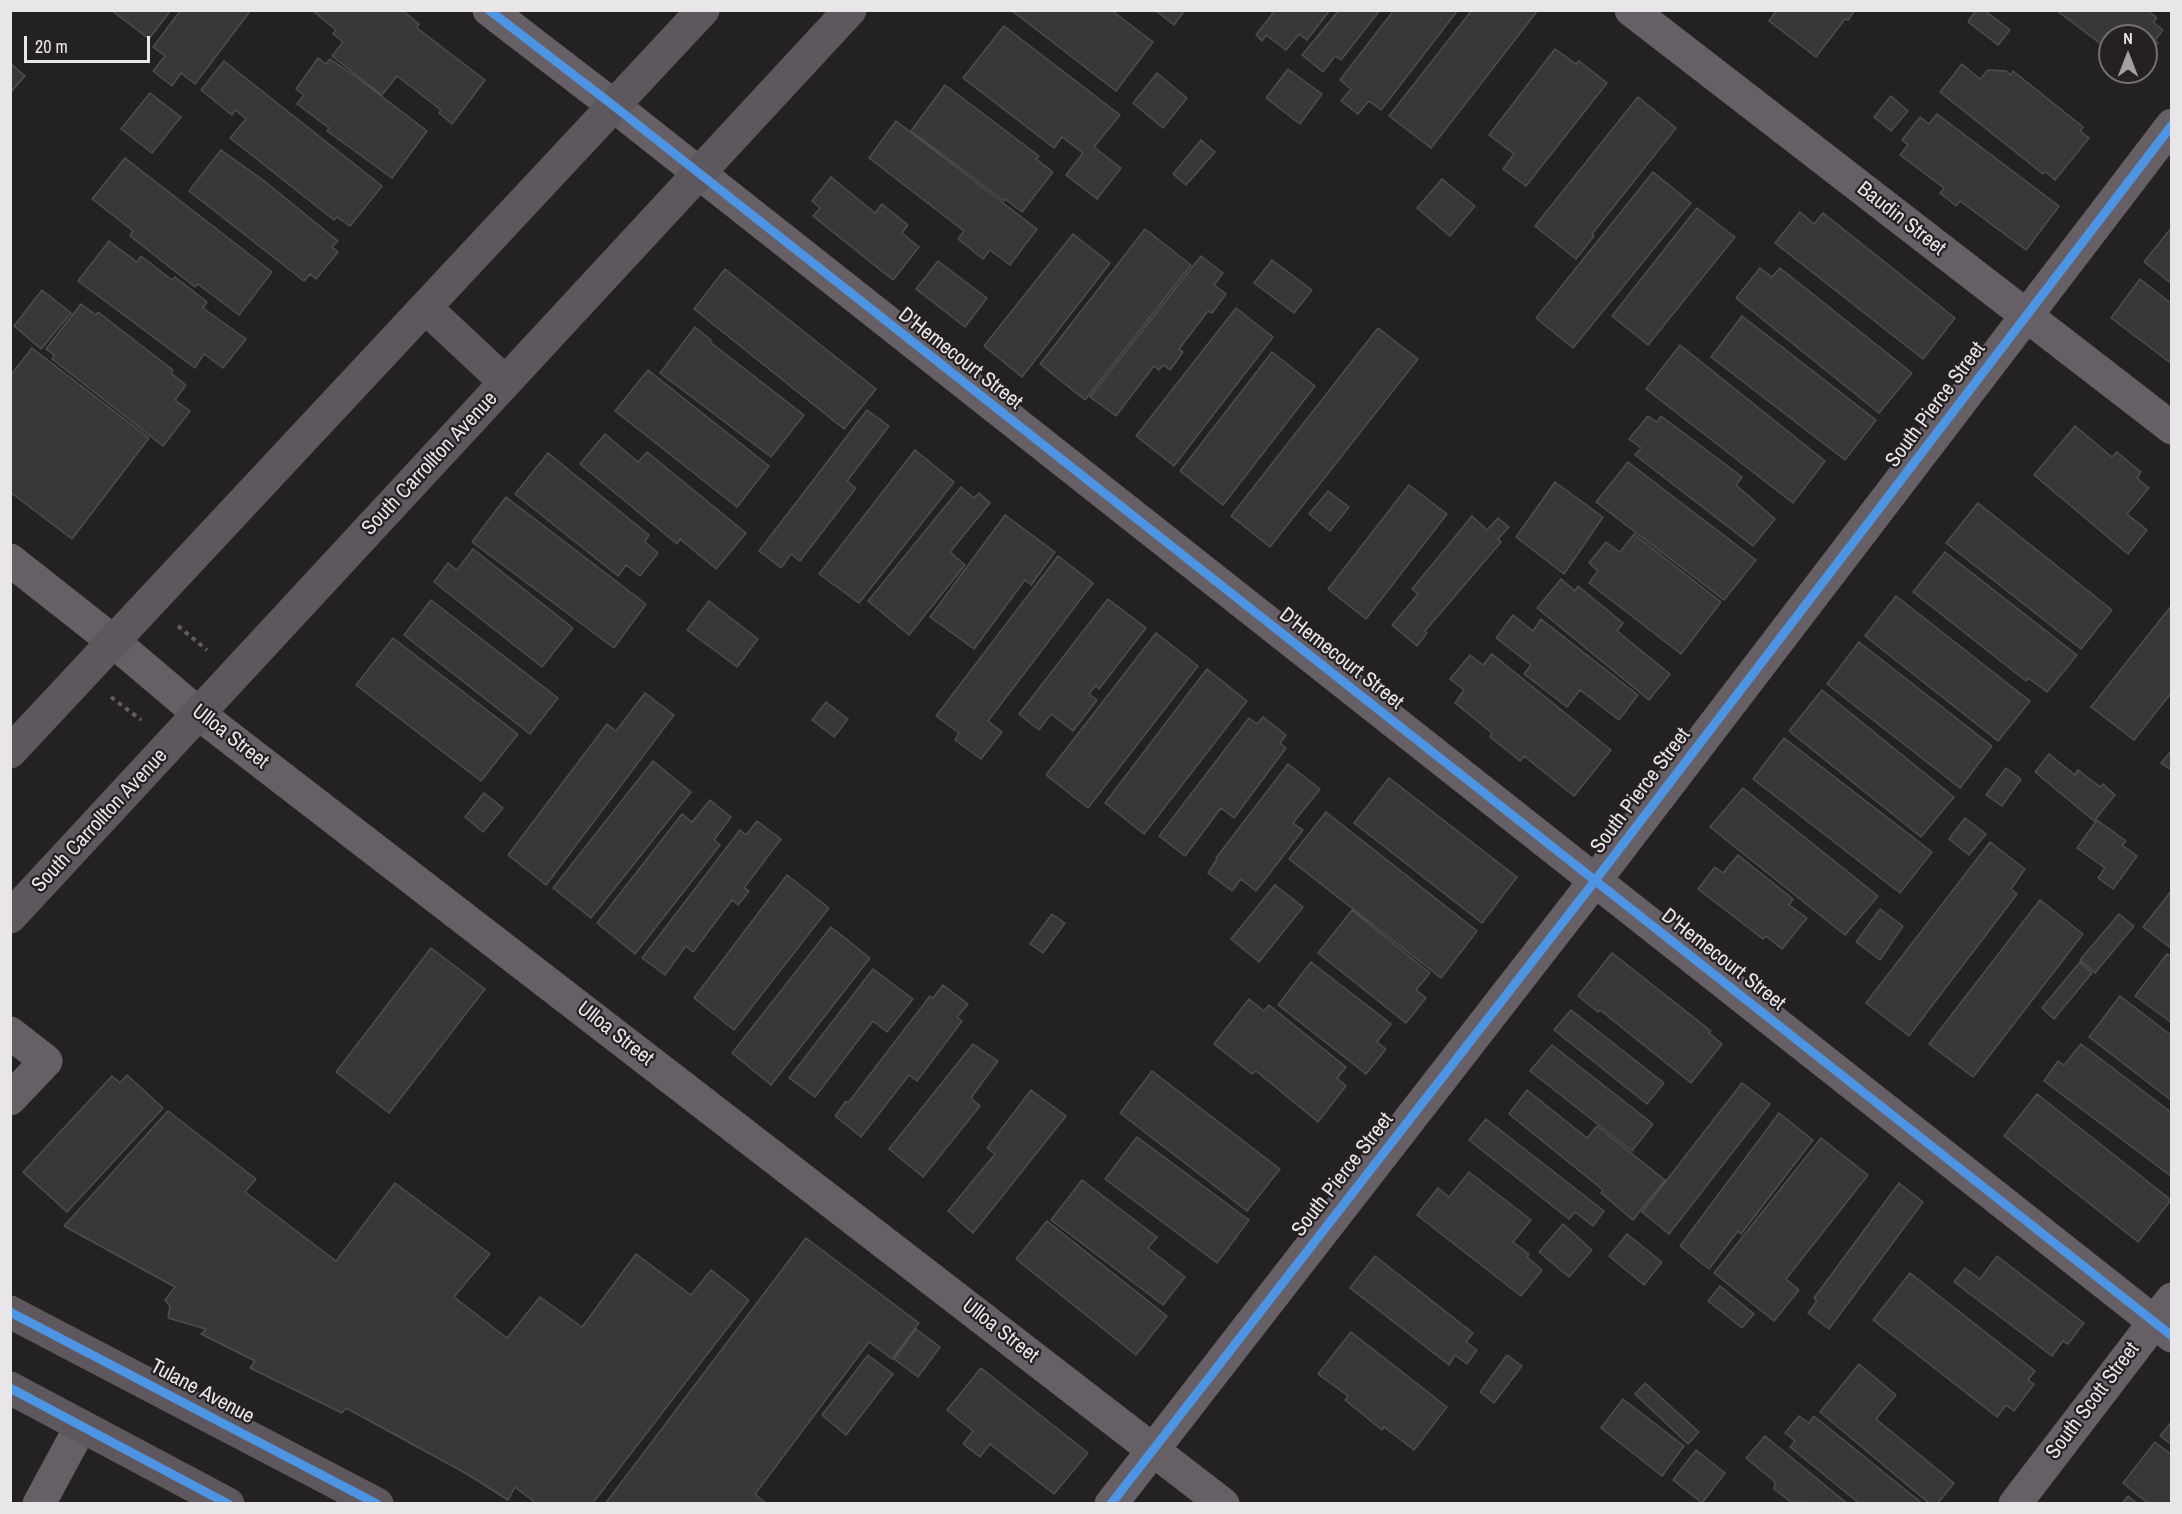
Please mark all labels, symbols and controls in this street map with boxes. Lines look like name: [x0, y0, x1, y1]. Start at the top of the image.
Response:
scale bar: [27, 24, 153, 62]
north arrow: [2098, 24, 2158, 84]
text: N: [2123, 27, 2133, 49]
text: 20 m: [35, 34, 68, 59]
street label: Baudin Street: [1852, 177, 1950, 261]
street label: D'Hemecourt Street: [893, 303, 1027, 415]
street label: South Pierce Street: [1881, 337, 1991, 473]
street label: South Carrollton Avenue: [357, 387, 503, 541]
street label: D'Hemecourt Street: [1274, 603, 1408, 715]
street label: Ulloa Street: [187, 699, 273, 775]
street label: South Pierce Street: [1586, 723, 1696, 859]
street label: South Carrollton Avenue: [27, 744, 173, 898]
street label: D'Hemecourt Street: [1656, 904, 1790, 1016]
street label: Ulloa Street: [572, 996, 658, 1072]
street label: South Pierce Street: [1287, 1108, 1399, 1242]
street label: Ulloa Street: [957, 1293, 1043, 1369]
street label: South Scott Street: [2041, 1338, 2145, 1464]
street label: Tulane Avenue: [146, 1354, 258, 1430]

